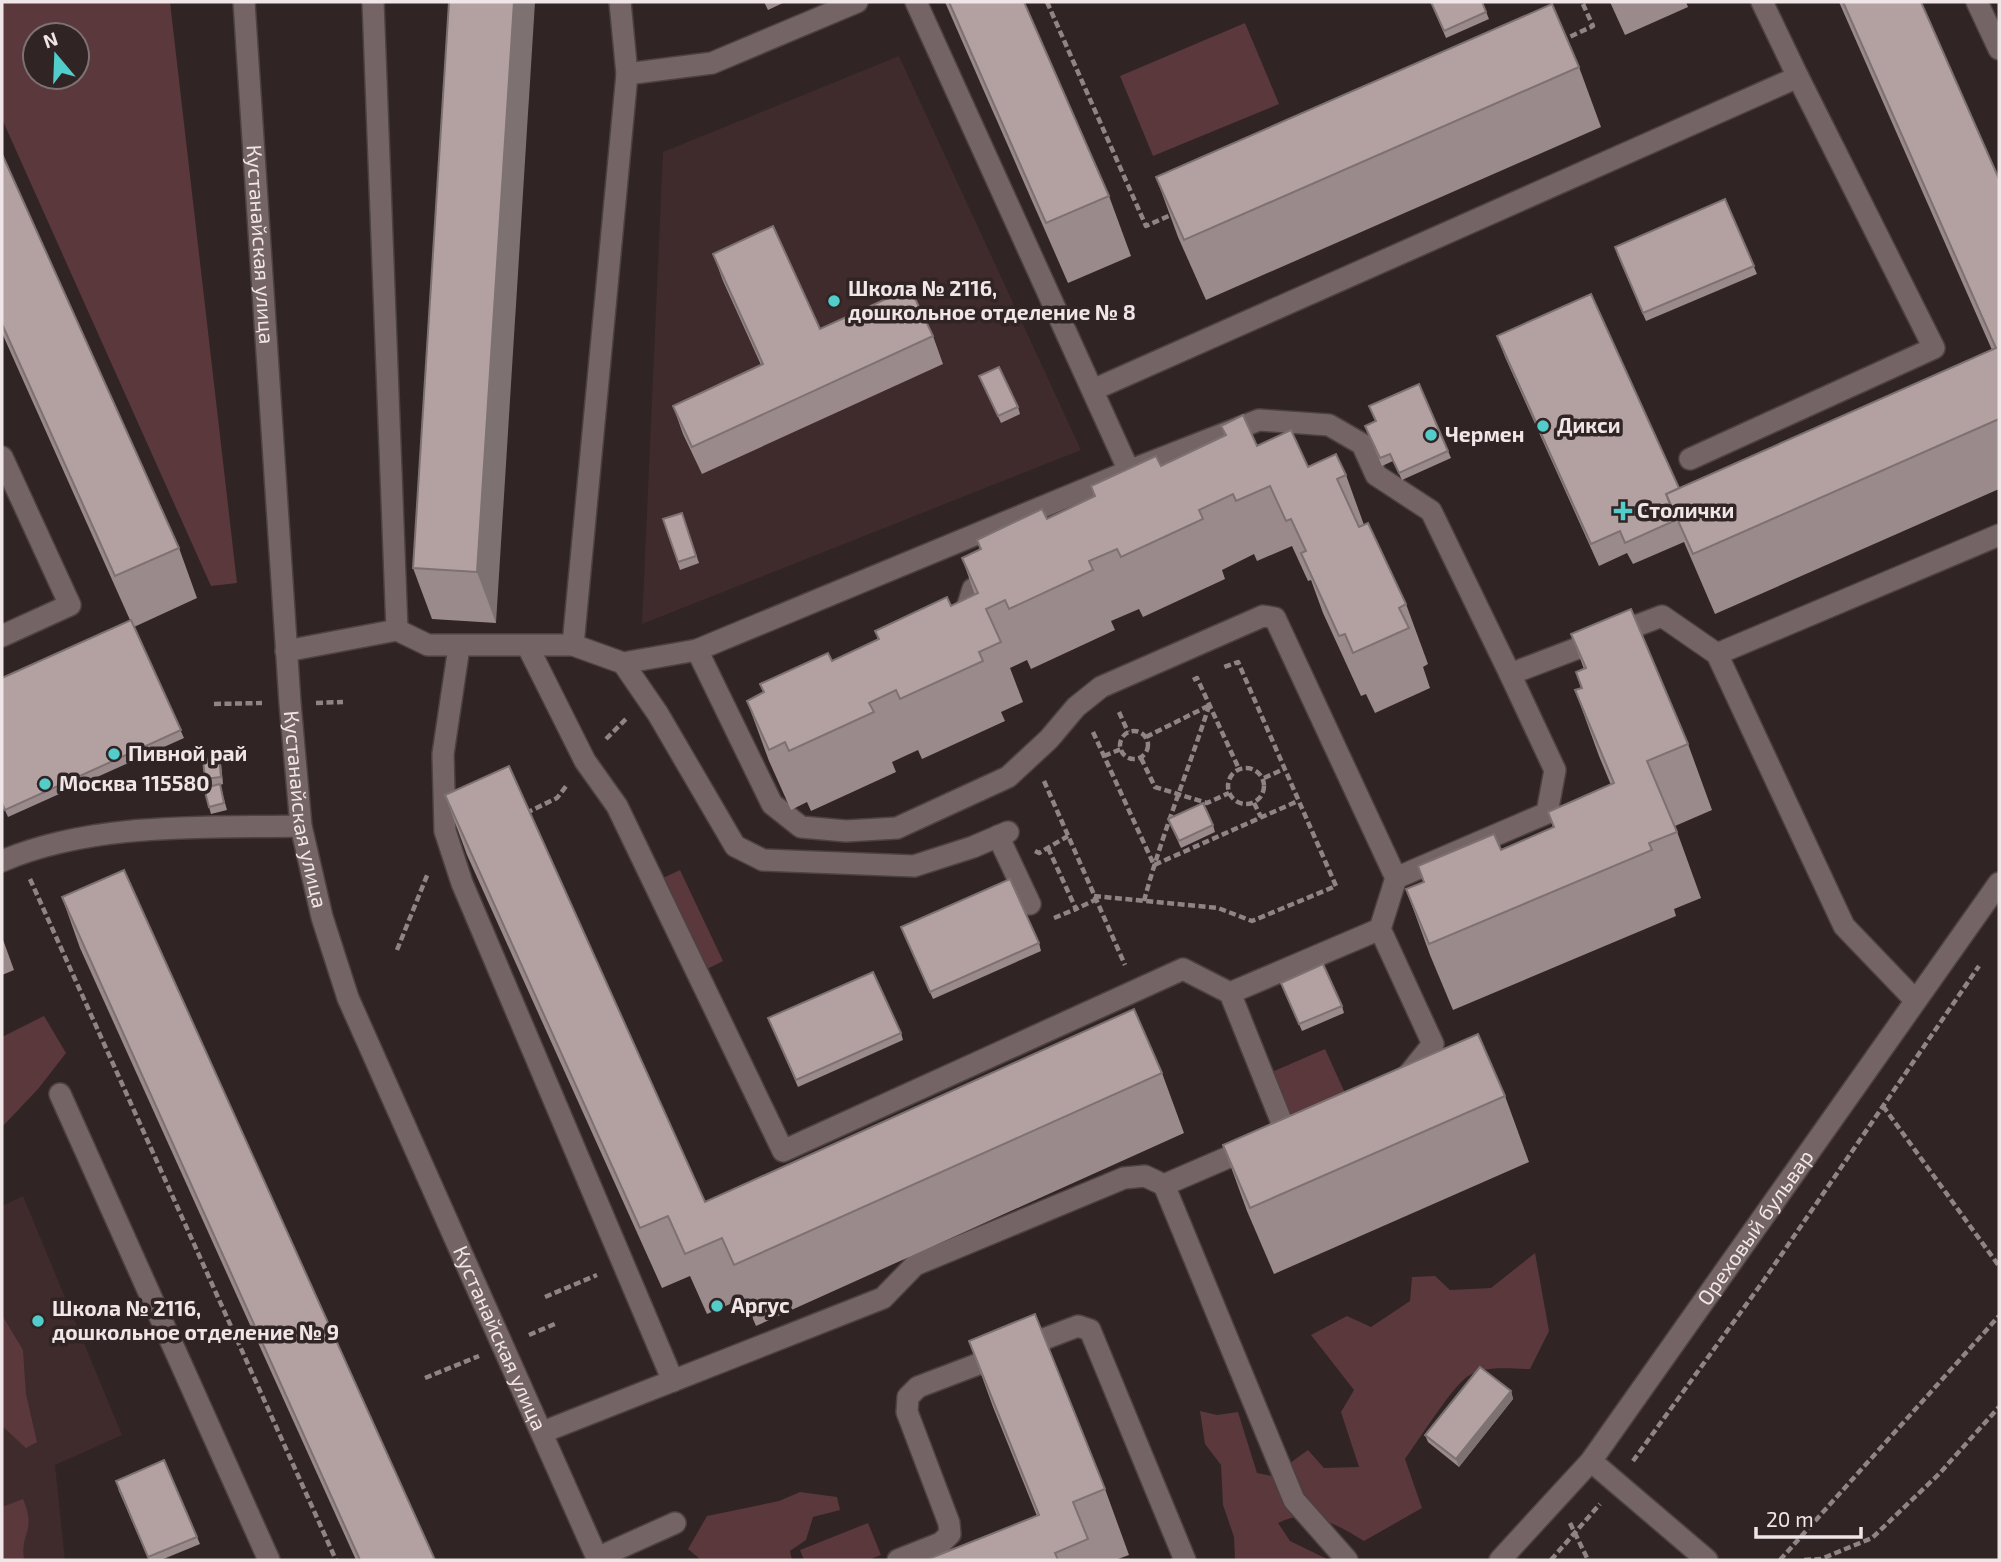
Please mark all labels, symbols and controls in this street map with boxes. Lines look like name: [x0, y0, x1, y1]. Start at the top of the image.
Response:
north arrow: [21, 21, 91, 91]
text: N: [40, 26, 61, 53]
street label: Кустанайская улица: [242, 144, 280, 345]
place label: Школа № 2116, дошкольное отделение № 8: [848, 275, 1136, 324]
marker: Школа № 2116, дошкольное отделение № 8: [826, 293, 842, 309]
place label: Дикси: [1557, 412, 1621, 437]
marker: Дикси: [1535, 418, 1551, 434]
place label: Чермен: [1445, 421, 1524, 446]
marker: Чермен: [1423, 427, 1439, 443]
place label: Столички: [1637, 497, 1734, 522]
marker: Столички: [1615, 503, 1631, 519]
street label: Кустанайская улица: [280, 709, 334, 910]
place label: Пивной рай: [128, 740, 247, 765]
marker: Пивной рай: [106, 746, 122, 762]
place label: Москва 115580: [59, 770, 210, 795]
marker: Москва 115580: [37, 776, 53, 792]
street label: Ореховый бульвар: [1691, 1144, 1818, 1309]
street label: Кустанайская улица: [449, 1241, 553, 1434]
place label: Аргус: [731, 1292, 790, 1317]
place label: Школа № 2116, дошкольное отделение № 9: [52, 1295, 339, 1344]
marker: Аргус: [709, 1298, 725, 1314]
marker: Школа № 2116, дошкольное отделение № 9: [30, 1313, 46, 1329]
scale bar: [1756, 1496, 1861, 1540]
text: 20 m: [1766, 1506, 1814, 1531]

